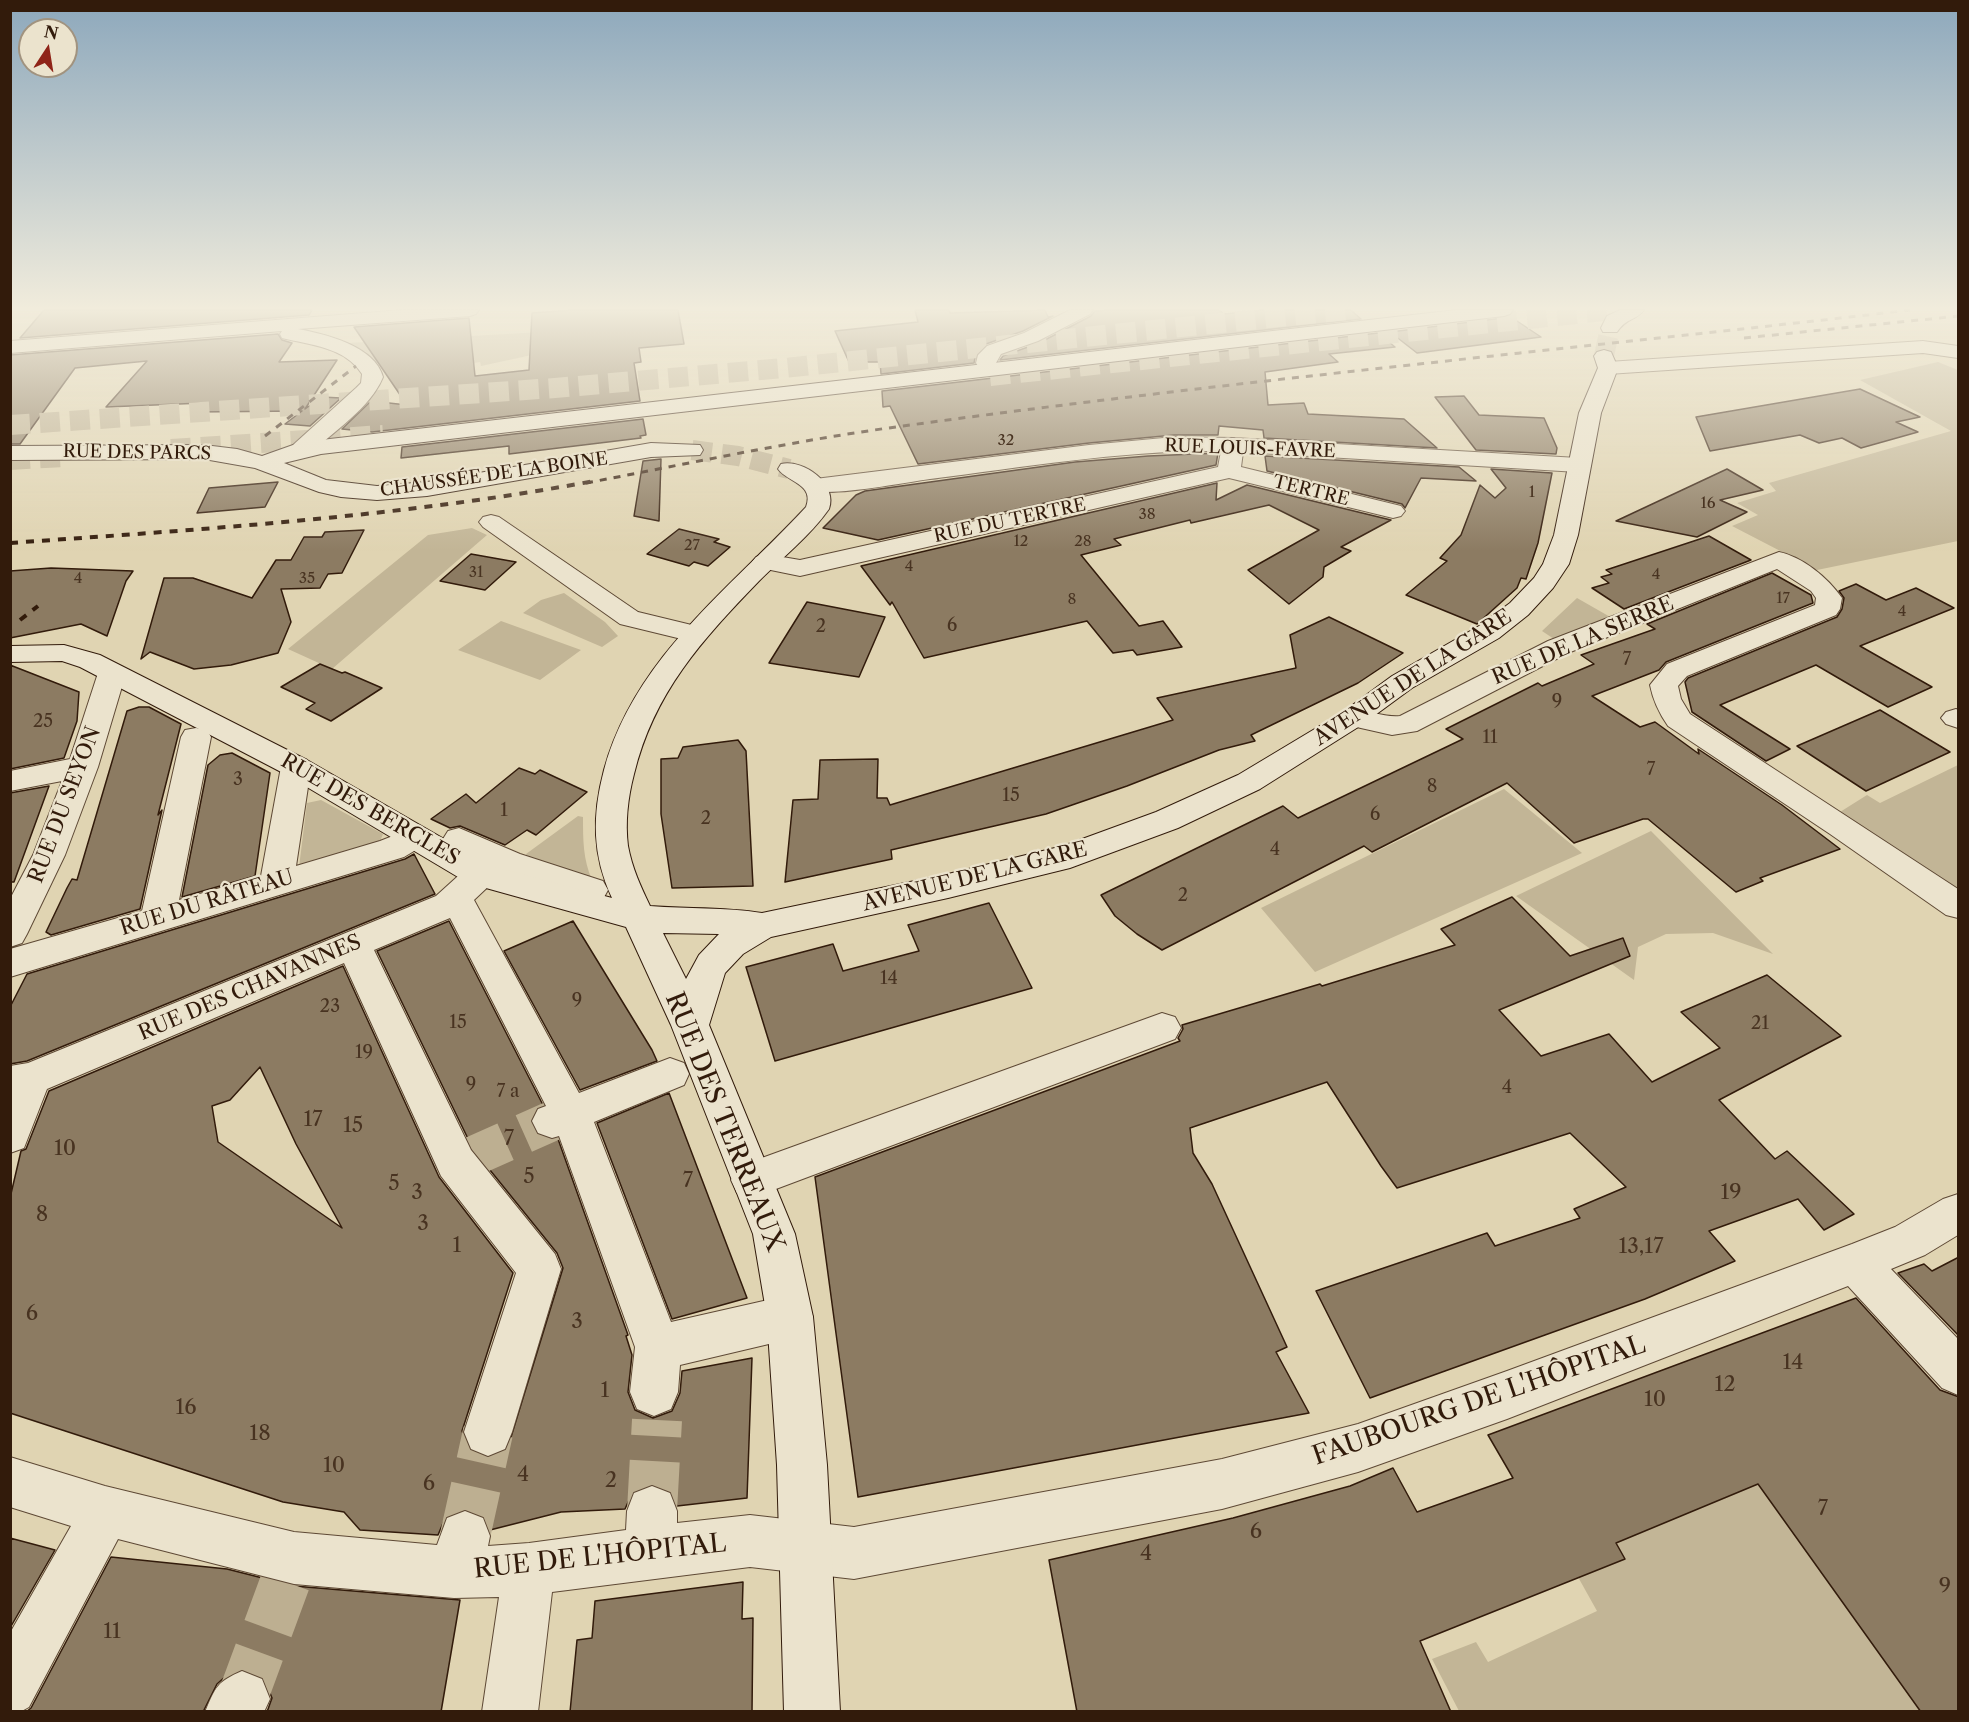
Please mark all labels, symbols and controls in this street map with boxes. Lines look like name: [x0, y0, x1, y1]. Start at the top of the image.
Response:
north arrow: [18, 18, 78, 78]
text: N: [42, 21, 60, 44]
house number: 32: [998, 432, 1014, 450]
street label: RUE LOUIS-FAVRE: [1164, 435, 1336, 463]
street label: RUE DES PARCS: [63, 441, 211, 465]
street label: CHAUSSÉE DE LA BOINE: [379, 448, 609, 502]
street label: TERTRE: [1271, 471, 1351, 511]
house number: 1: [1529, 484, 1535, 502]
street label: RUE DU TERTRE: [932, 494, 1088, 548]
house number: 16: [1700, 495, 1716, 513]
house number: 38: [1138, 506, 1156, 524]
house number: 12: [1014, 533, 1028, 551]
house number: 28: [1074, 533, 1092, 551]
house number: 27: [684, 537, 700, 555]
house number: 4: [905, 558, 913, 576]
house number: 31: [469, 564, 483, 582]
house number: 4: [1652, 566, 1660, 584]
house number: 4: [74, 570, 82, 588]
house number: 35: [299, 570, 315, 588]
house number: 17: [1776, 590, 1790, 608]
house number: 8: [1068, 591, 1076, 609]
street label: RUE DE LA SERRE: [1488, 591, 1678, 691]
house number: 4: [1898, 603, 1906, 621]
street label: AVENUE DE LA GARE: [1309, 605, 1517, 751]
house number: 6: [947, 615, 957, 637]
house number: 2: [816, 616, 826, 638]
house number: 7: [1623, 649, 1631, 671]
house number: 9: [1552, 691, 1562, 713]
house number: 25: [33, 711, 53, 733]
street label: RUE DU SEYON: [24, 723, 106, 887]
house number: 11: [1482, 727, 1498, 749]
street label: RUE DES BERCLES: [276, 749, 464, 871]
house number: 7: [1647, 759, 1655, 781]
house number: 3: [233, 769, 243, 791]
house number: 8: [1427, 776, 1437, 798]
house number: 15: [1002, 785, 1020, 807]
house number: 1: [500, 800, 508, 822]
house number: 6: [1370, 804, 1380, 826]
house number: 2: [701, 808, 711, 830]
street label: AVENUE DE LA GARE: [860, 837, 1090, 917]
house number: 4: [1270, 839, 1280, 861]
street label: RUE DU RÂTEAU: [117, 865, 297, 941]
house number: 2: [1178, 885, 1188, 907]
street label: RUE DES CHAVANNES: [135, 930, 365, 1046]
house number: 14: [880, 968, 898, 990]
street label: RUE DES TERREAUX: [658, 988, 790, 1256]
house number: 9: [572, 990, 582, 1012]
house number: 23: [320, 996, 340, 1018]
house number: 15: [449, 1012, 467, 1034]
house number: 21: [1751, 1013, 1769, 1035]
house number: 19: [355, 1042, 373, 1064]
house number: 9: [466, 1074, 476, 1096]
house number: 4: [1502, 1077, 1512, 1099]
house number: 7 a: [496, 1081, 520, 1103]
house number: 17: [303, 1107, 323, 1133]
house number: 15: [343, 1113, 363, 1139]
house number: 7: [504, 1126, 514, 1152]
house number: 10: [54, 1136, 76, 1162]
house number: 5: [523, 1164, 535, 1190]
house number: 7: [683, 1168, 693, 1194]
house number: 5: [388, 1171, 400, 1197]
house number: 3: [411, 1180, 423, 1206]
house number: 19: [1720, 1180, 1742, 1206]
house number: 8: [36, 1202, 48, 1228]
house number: 3: [417, 1211, 429, 1237]
house number: 1: [453, 1233, 461, 1259]
house number: 13,17: [1618, 1234, 1664, 1260]
house number: 6: [26, 1301, 38, 1327]
house number: 3: [571, 1309, 583, 1335]
street label: FAUBOURG DE L'HÔPITAL: [1308, 1329, 1650, 1473]
house number: 14: [1783, 1350, 1803, 1376]
house number: 12: [1715, 1372, 1735, 1398]
house number: 1: [601, 1378, 609, 1404]
house number: 10: [1644, 1387, 1666, 1413]
house number: 16: [175, 1395, 197, 1421]
house number: 18: [249, 1421, 271, 1447]
house number: 10: [323, 1453, 345, 1479]
house number: 4: [517, 1462, 529, 1488]
house number: 2: [605, 1468, 617, 1494]
house number: 6: [423, 1471, 435, 1497]
house number: 7: [1818, 1496, 1828, 1522]
house number: 6: [1250, 1519, 1262, 1545]
street label: RUE DE L'HÔPITAL: [472, 1528, 728, 1586]
house number: 4: [1140, 1541, 1152, 1567]
house number: 9: [1939, 1574, 1951, 1600]
house number: 11: [103, 1619, 121, 1645]

